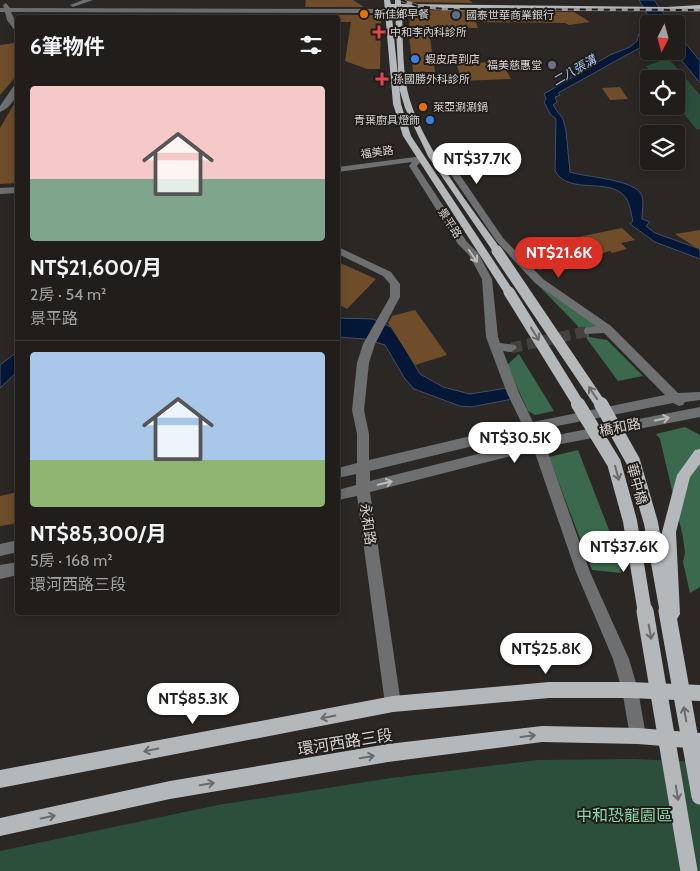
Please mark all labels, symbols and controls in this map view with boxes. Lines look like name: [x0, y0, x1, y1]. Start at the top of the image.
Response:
place label: 新佳鄉早餐: [374, 7, 429, 21]
marker: 新佳鄉早餐: [358, 8, 370, 20]
place label: 國泰世華商業銀行: [466, 8, 554, 22]
marker: 國泰世華商業銀行: [450, 9, 462, 21]
north arrow: [640, 15, 685, 60]
map controls: [640, 15, 685, 170]
marker: 中和李內科診所: [372, 25, 386, 39]
place label: 中和李內科診所: [390, 25, 467, 39]
icon: filters: [297, 31, 325, 59]
text: 6筆物件: [30, 34, 105, 59]
water label: 二八張溝: [549, 51, 600, 88]
place label: 蝦皮店到店: [425, 52, 480, 66]
marker: 蝦皮店到店: [409, 53, 421, 65]
place label: 福美慈惠堂: [487, 58, 542, 72]
marker: 福美慈惠堂: [546, 59, 558, 71]
button: locate: [640, 70, 685, 115]
marker: 孫國勝外科診所: [375, 72, 389, 86]
place label: 孫國勝外科診所: [393, 72, 470, 86]
place label: 萊亞涮涮鍋: [433, 100, 488, 114]
marker: 萊亞涮涮鍋: [417, 101, 429, 113]
place label: 青葉廚具燈飾: [354, 113, 420, 127]
marker: 青葉廚具燈飾: [424, 114, 436, 126]
icon: home: [133, 119, 223, 209]
button: layers: [640, 125, 685, 170]
pin: NT$37.7K: [425, 142, 529, 185]
street label: 福美路: [360, 143, 394, 161]
text: NT$37.7K: [443, 149, 511, 168]
street label: 景平路: [435, 205, 465, 241]
pin: NT$21.6K: [507, 236, 611, 279]
text: NT$21.6K: [526, 243, 592, 262]
one-way arrow: [468, 249, 478, 263]
text: NT$21,600/月: [30, 255, 162, 280]
text: 2房 · 54 m²: [30, 285, 106, 304]
text: 景平路: [30, 309, 78, 328]
one-way arrow: [530, 326, 540, 340]
icon: home: [133, 384, 223, 474]
one-way arrow: [588, 386, 598, 400]
street label: 橋和路: [598, 414, 642, 440]
one-way arrow: [654, 414, 670, 423]
pin: NT$30.5K: [463, 422, 567, 464]
text: NT$30.5K: [479, 428, 551, 447]
street label: 華中橋: [623, 461, 651, 507]
one-way arrow: [613, 465, 623, 481]
one-way arrow: [376, 477, 392, 487]
street label: 永和路: [356, 502, 380, 546]
text: NT$85,300/月: [30, 521, 167, 546]
pin: NT$37.6K: [572, 530, 676, 573]
text: NT$37.6K: [590, 537, 658, 556]
text: 5房 · 168 m²: [30, 551, 113, 570]
text: 環河西路三段: [30, 575, 126, 594]
one-way arrow: [645, 624, 655, 640]
pin: NT$25.8K: [494, 632, 598, 675]
text: NT$25.8K: [511, 639, 581, 658]
pin: NT$85.3K: [141, 682, 245, 725]
text: NT$85.3K: [158, 689, 228, 708]
one-way arrow: [679, 706, 689, 722]
one-way arrow: [320, 712, 336, 722]
street label: 環河西路三段: [296, 725, 394, 759]
one-way arrow: [520, 731, 536, 741]
one-way arrow: [143, 745, 159, 755]
one-way arrow: [359, 751, 375, 761]
one-way arrow: [198, 778, 214, 788]
one-way arrow: [672, 784, 682, 800]
park label: 中和恐龍園區: [576, 806, 672, 825]
one-way arrow: [39, 812, 55, 821]

